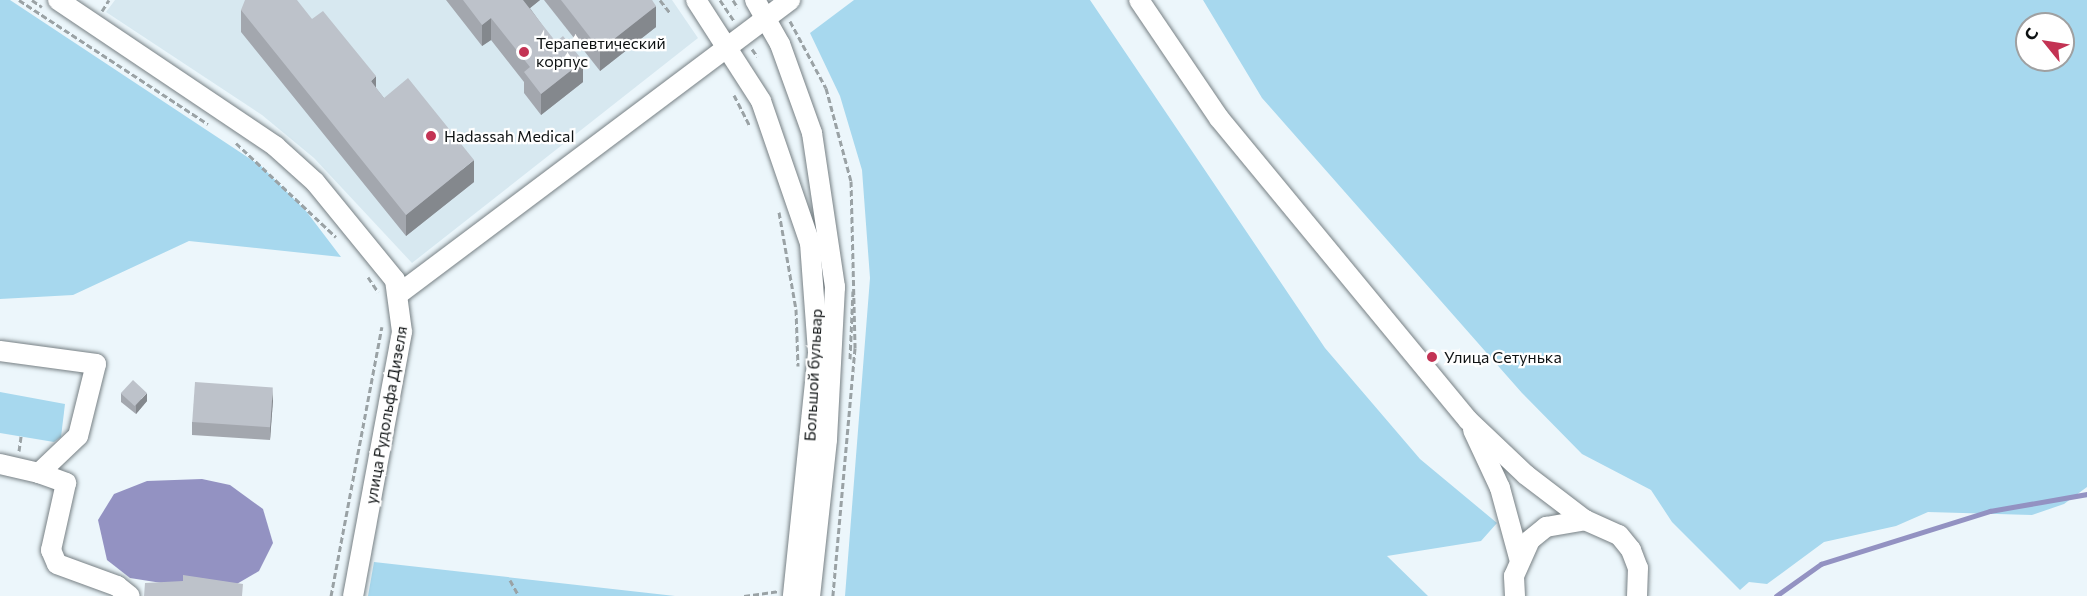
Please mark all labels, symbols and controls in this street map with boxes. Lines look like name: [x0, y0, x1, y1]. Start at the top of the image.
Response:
north arrow: [2015, 12, 2075, 72]
text: С: [2020, 24, 2042, 43]
place label: Терапевтический корпус: [536, 33, 666, 71]
marker: Терапевтический корпус: [517, 45, 531, 59]
place label: Hadassah Medical: [444, 126, 575, 146]
marker: Hadassah Medical: [422, 127, 440, 145]
street label: Большой бульвар: [800, 308, 826, 442]
street label: улица Рудольфа Дизеля: [361, 325, 411, 505]
place label: Улица Сетунька: [1444, 347, 1562, 367]
marker: Улица Сетунька: [1425, 350, 1439, 364]

